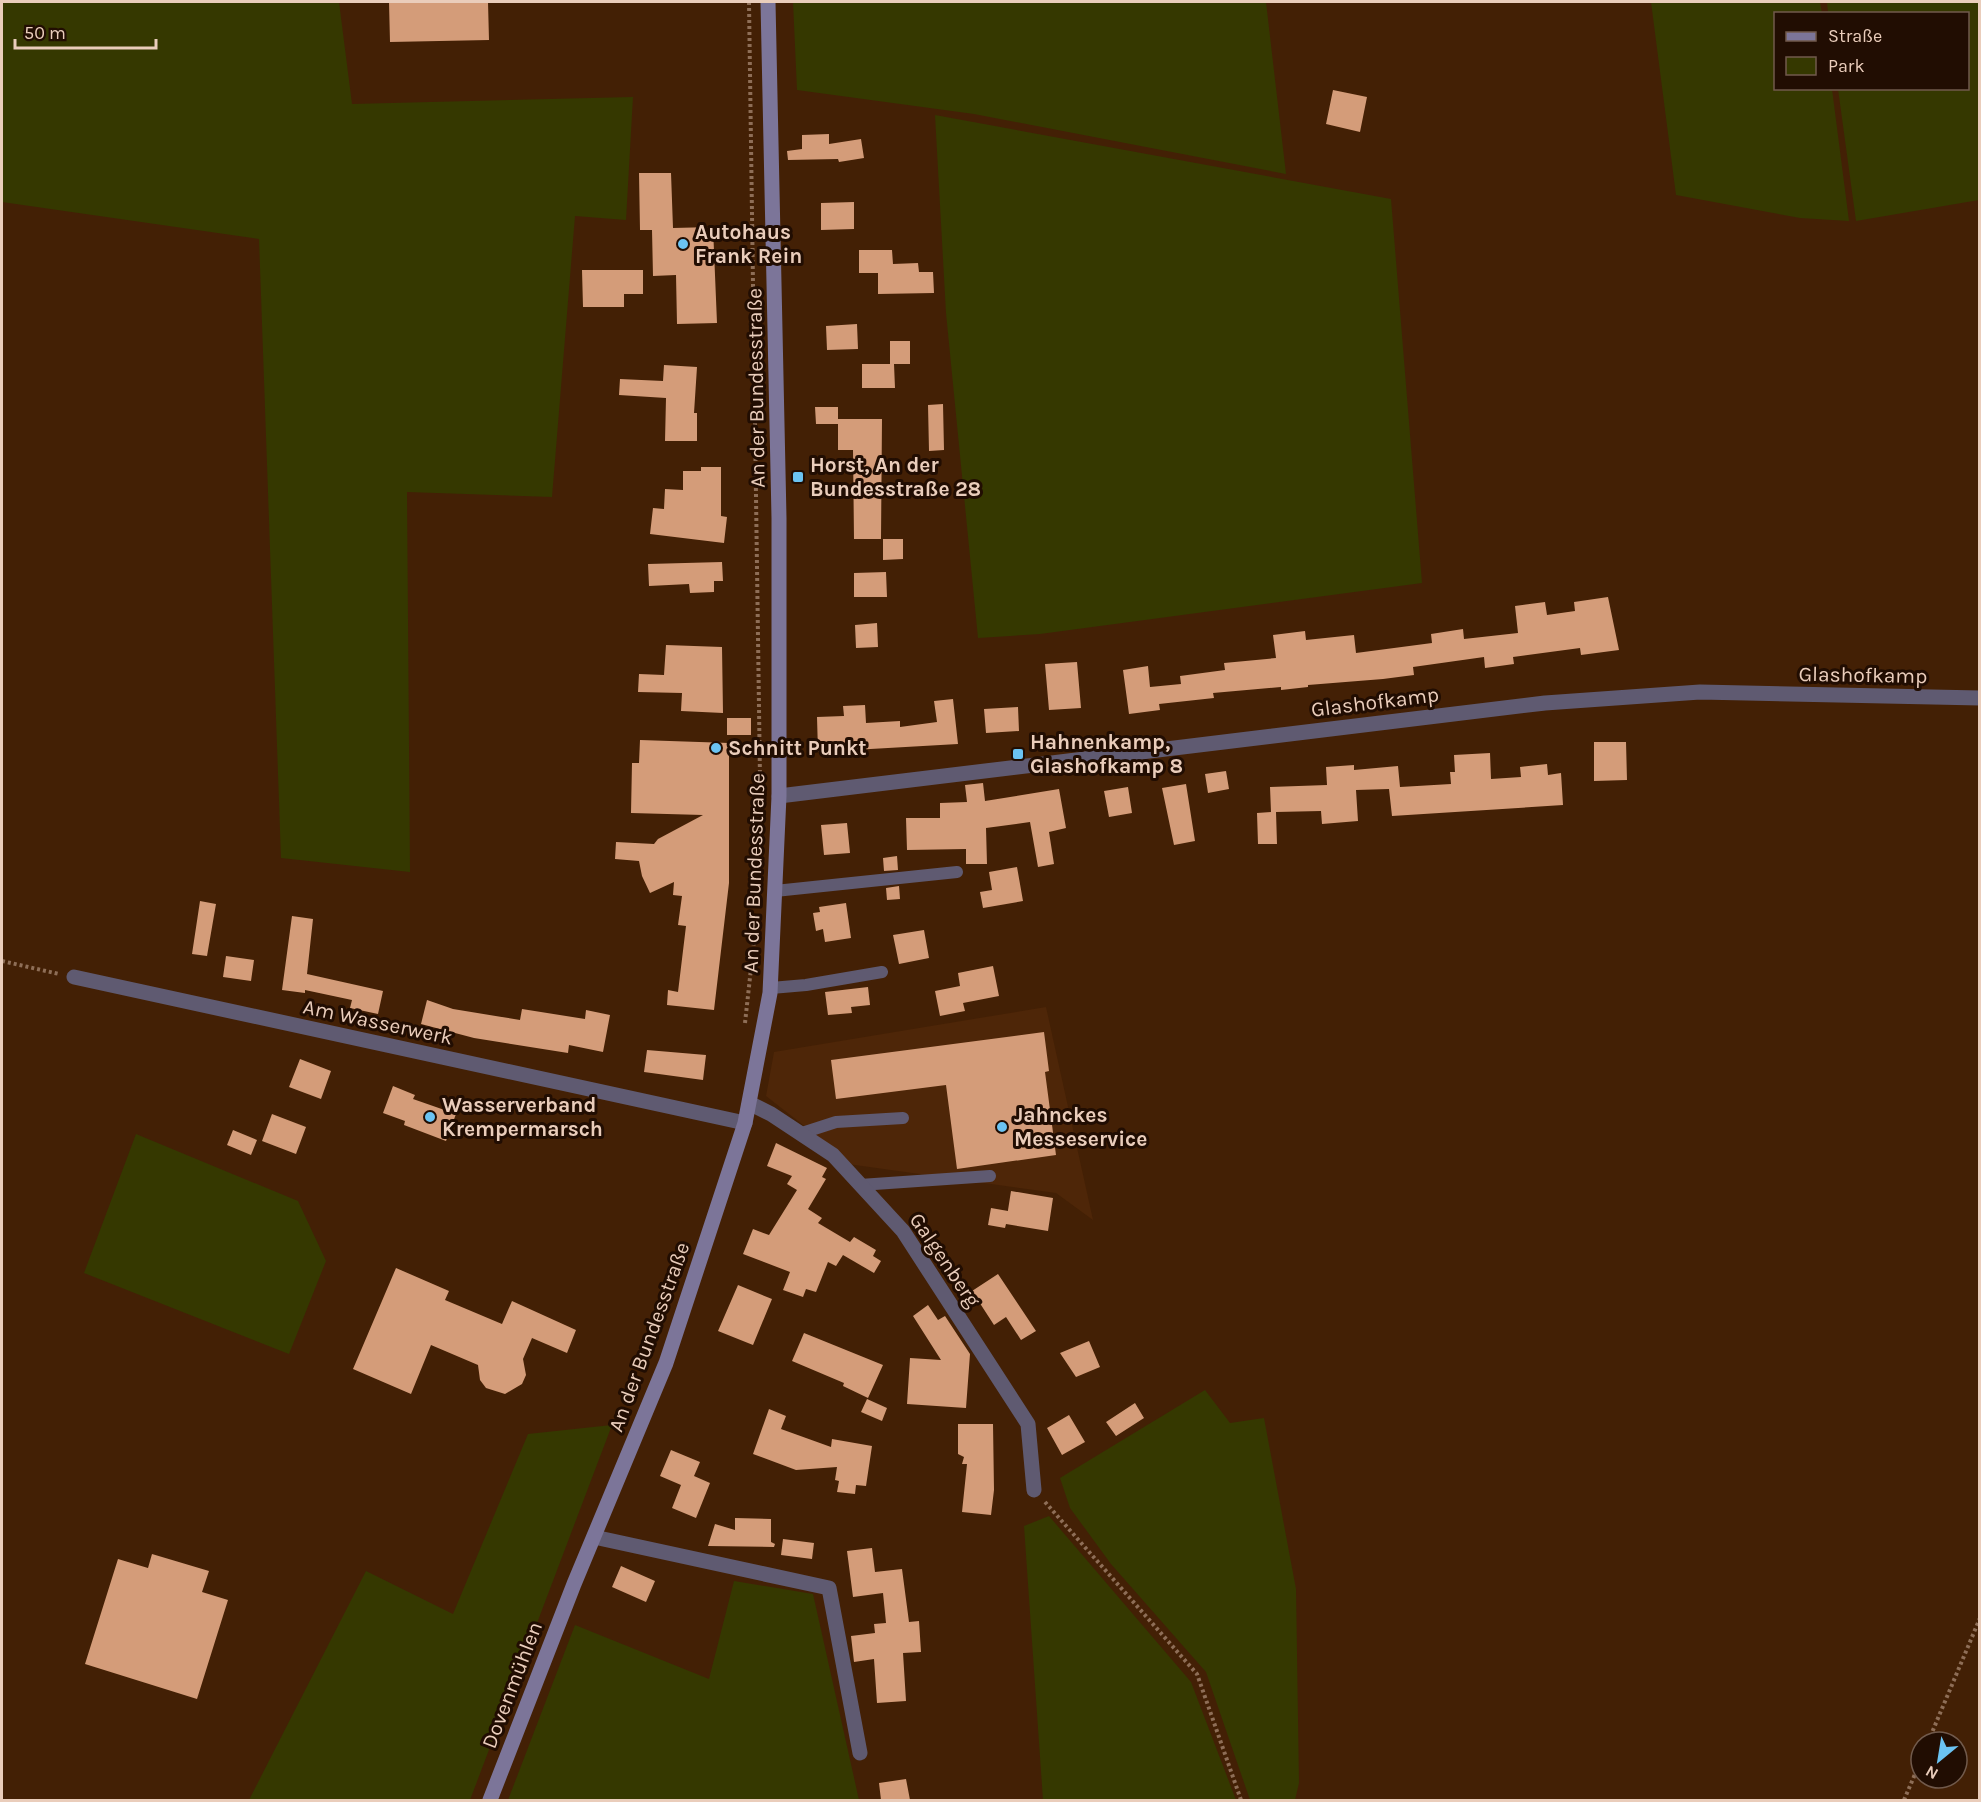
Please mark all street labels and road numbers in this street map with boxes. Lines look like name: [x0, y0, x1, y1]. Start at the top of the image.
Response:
street label: An der Bundesstraße: [742, 288, 770, 488]
street label: Glashofkamp: [1798, 662, 1928, 688]
street label: Glashofkamp: [1310, 682, 1440, 722]
street label: An der Bundesstraße: [739, 773, 769, 973]
street label: Am Wasserwerk: [301, 994, 455, 1050]
street label: Galgenberg: [905, 1208, 985, 1312]
street label: An der Bundesstraße: [604, 1239, 694, 1435]
street label: Dovenmühlen: [477, 1618, 547, 1752]

